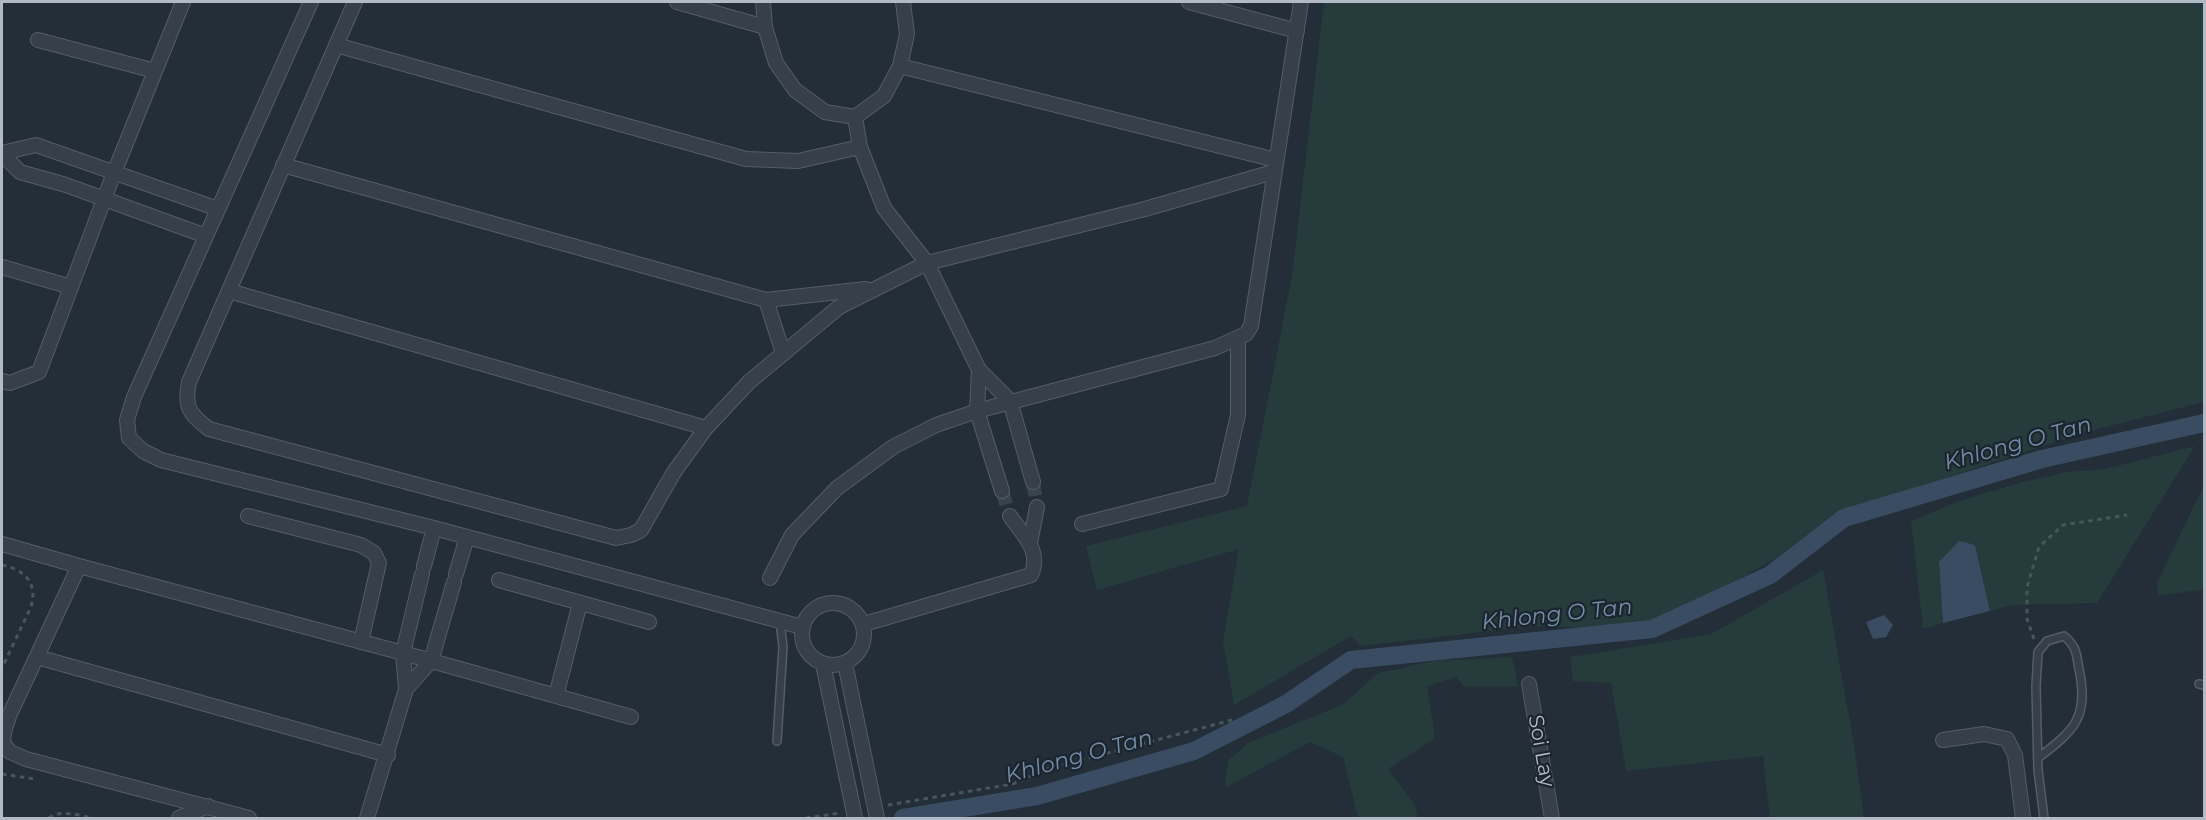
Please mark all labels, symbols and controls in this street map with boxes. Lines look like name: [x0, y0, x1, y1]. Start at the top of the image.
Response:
water label: Khlong O Tan: [1941, 412, 2095, 476]
water label: Khlong O Tan: [1480, 594, 1634, 636]
street label: Soi Lay: [1522, 713, 1560, 789]
water label: Khlong O Tan: [1002, 725, 1156, 789]

